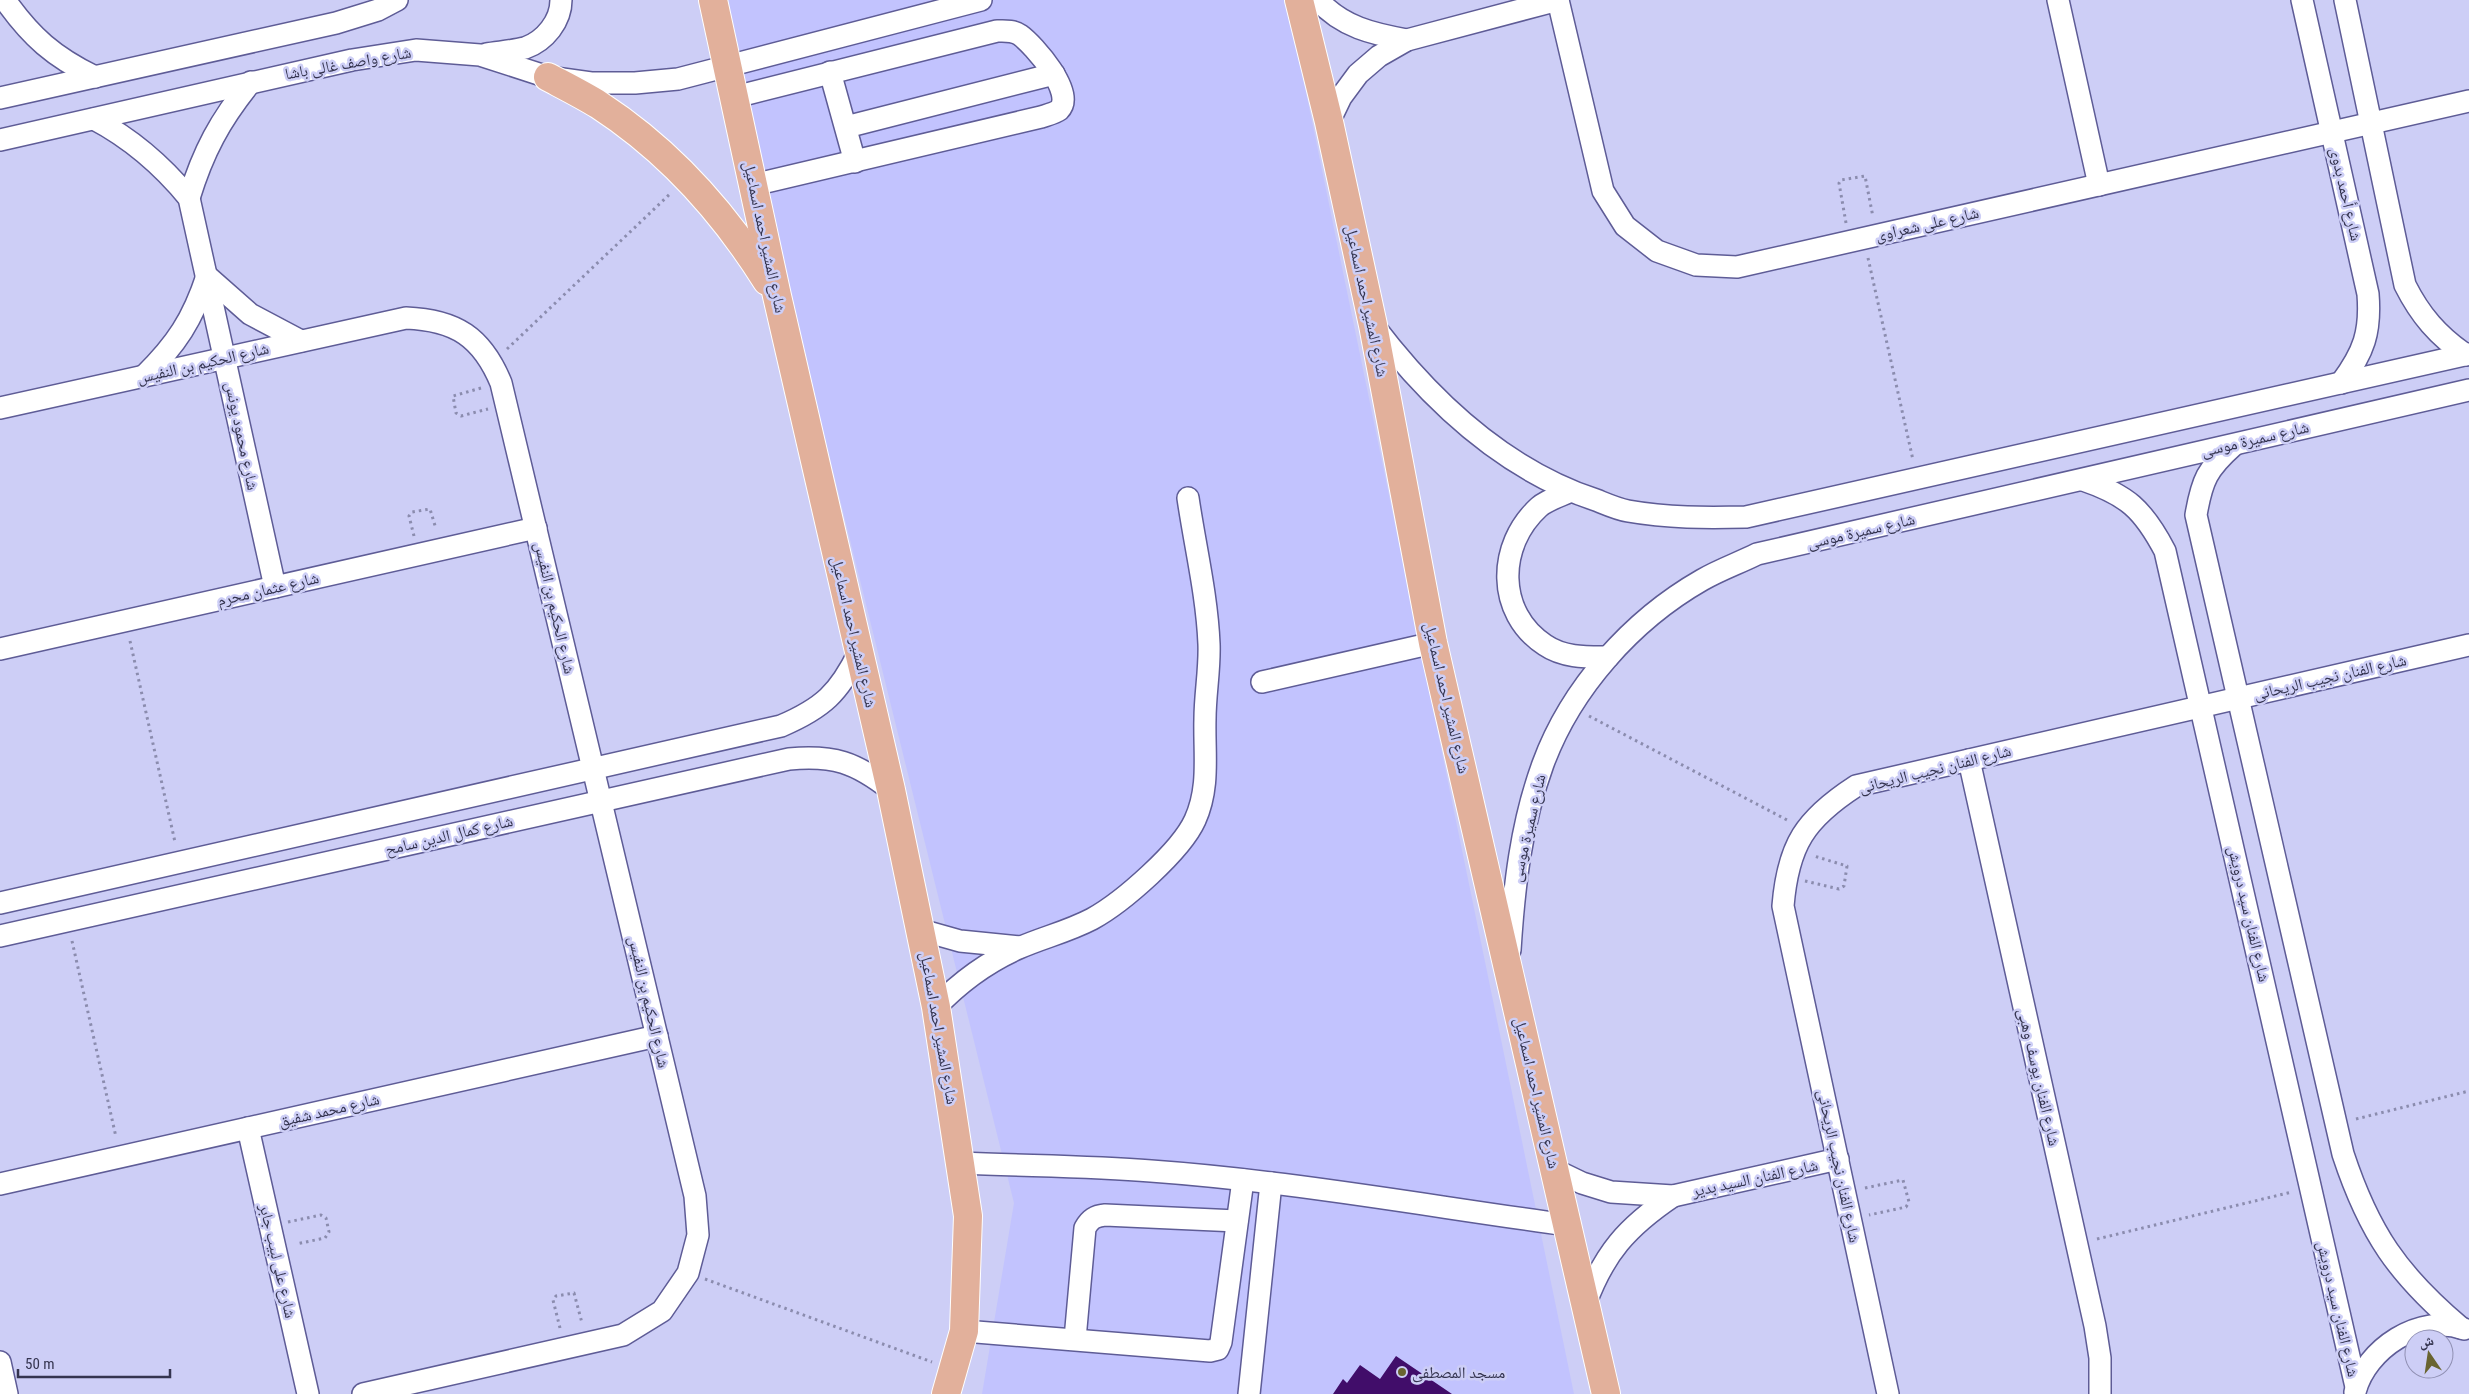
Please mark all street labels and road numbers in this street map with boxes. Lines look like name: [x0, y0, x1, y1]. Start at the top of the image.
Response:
street label: شارع واصف غالى باشا: [283, 43, 413, 84]
street label: شارع أحمد بدوى: [2325, 145, 2366, 243]
street label: شارع المشير احمد اسماعيل: [739, 159, 790, 315]
street label: شارع على شعراوى: [1873, 203, 1981, 246]
street label: شارع المشير احمد اسماعيل: [1341, 223, 1392, 379]
street label: شارع الحكيم بن النفيس: [135, 339, 271, 388]
street label: شارع محمود يونس: [220, 380, 263, 492]
street label: شارع سميرة موسى: [2199, 417, 2311, 462]
street label: شارع سميرة موسى: [1805, 509, 1917, 554]
street label: شارع الحكيم بن النفيس: [530, 540, 579, 676]
street label: شارع المشير احمد اسماعيل: [826, 555, 881, 710]
street label: شارع عثمان محرم: [215, 568, 321, 611]
street label: شارع المشير احمد اسماعيل: [1419, 621, 1474, 776]
street label: شارع الفنان نجيب الريحانى: [2252, 650, 2408, 705]
street label: شارع الفنان نجيب الريحانى: [1857, 741, 2013, 798]
street label: شارع سميرة موسى: [1506, 772, 1551, 884]
street label: شارع كمال الدين سامح: [383, 811, 515, 860]
street label: شارع الفنان سيد درويش: [2223, 844, 2274, 984]
street label: شارع الحكيم بن النفيس: [624, 934, 673, 1070]
street label: شارع المشير احمد اسماعيل: [915, 950, 962, 1106]
street label: شارع الفنان يوسف وهبى: [2013, 1006, 2064, 1148]
street label: شارع المشير احمد اسماعيل: [1509, 1016, 1564, 1171]
street label: شارع الفنان نجيب الريحانى: [1813, 1088, 1865, 1245]
street label: شارع محمد شفيق: [277, 1089, 381, 1132]
street label: شارع الفنان السيد بدير: [1689, 1155, 1820, 1202]
street label: شارع على لبيب جابر: [254, 1201, 300, 1320]
street label: شارع الفنان سيد درويش: [2312, 1239, 2363, 1379]

